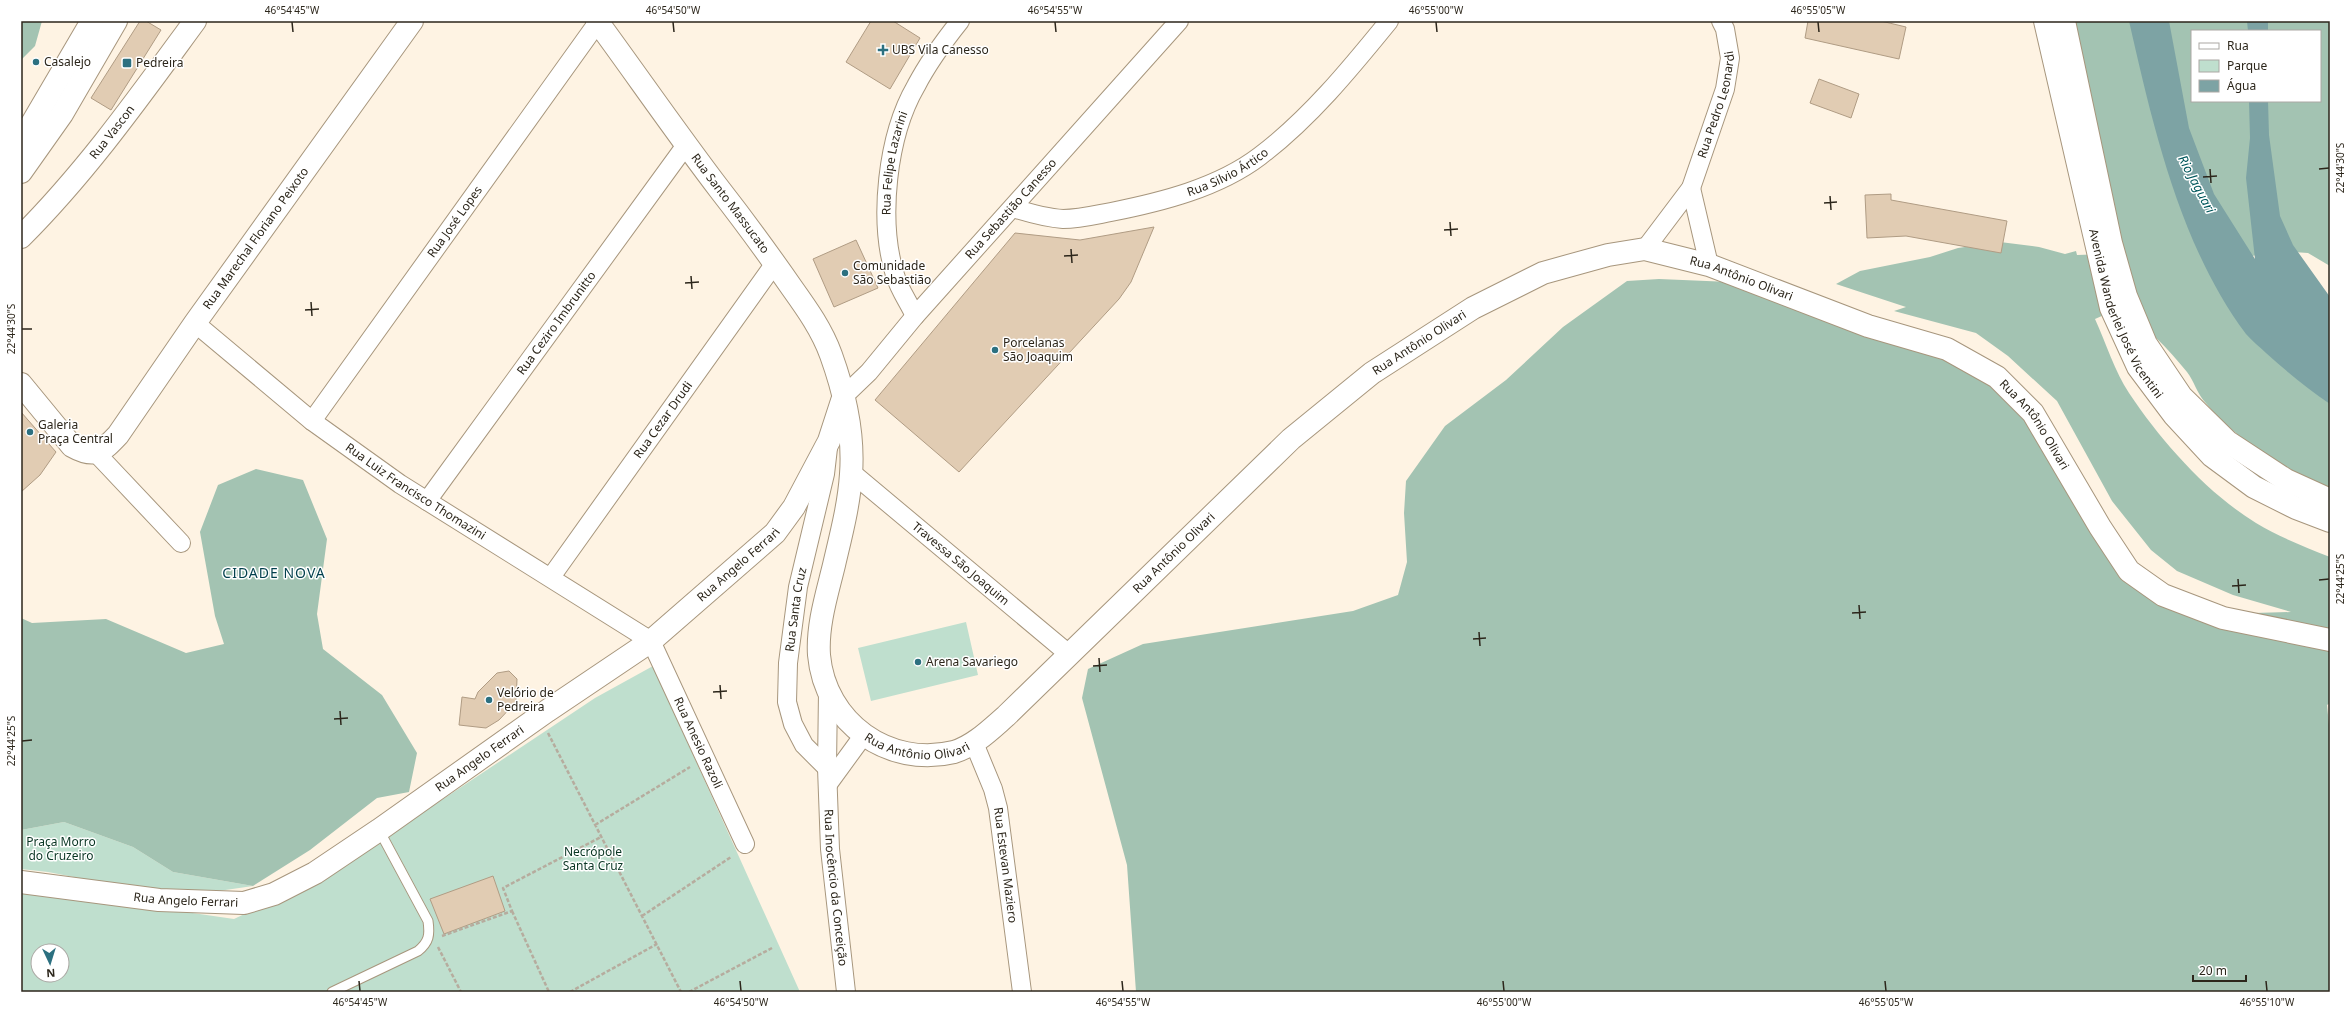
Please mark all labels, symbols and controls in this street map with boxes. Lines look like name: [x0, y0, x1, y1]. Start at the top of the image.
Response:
text: 46°54'45"W: [265, 3, 320, 17]
text: 46°54'50"W: [646, 3, 701, 17]
text: 46°54'55"W: [1028, 3, 1083, 17]
text: 46°55'00"W: [1409, 3, 1464, 17]
text: 46°55'05"W: [1791, 3, 1846, 17]
legend: [2191, 30, 2321, 102]
text: Rua: [2227, 37, 2249, 54]
place label: UBS Vila Canesso: [892, 41, 989, 58]
marker: UBS Vila Canesso: [877, 44, 889, 56]
street label: Rua Pedro Leonardi: [1693, 50, 1738, 160]
place label: Casalejo: [44, 53, 91, 70]
place label: Pedreira: [136, 54, 183, 71]
marker: Casalejo: [31, 57, 41, 67]
marker: Pedreira: [121, 57, 133, 69]
text: Parque: [2227, 57, 2268, 74]
text: Água: [2227, 77, 2256, 94]
street label: Rua Vascon: [85, 101, 138, 163]
street label: Rua Felipe Lazarini: [877, 109, 911, 215]
text: 22°44'30"S: [2333, 142, 2347, 193]
street label: Rua Silvio Ártico: [1185, 144, 1272, 200]
street label: Rua Santo Massucato: [688, 150, 774, 257]
water label: Rio Jaguari: [2174, 152, 2220, 217]
street label: Rua Sebastião Canesso: [961, 154, 1060, 263]
street label: Rua Marechal Floriano Peixoto: [198, 164, 312, 313]
street label: Rua José Lopes: [423, 182, 486, 261]
street label: Avenida Wanderlei José Vicentini: [2085, 227, 2168, 402]
street label: Rua Antônio Olivari: [1688, 252, 1796, 304]
place label: Comunidade São Sebastião: [853, 257, 931, 288]
street label: Rua Ceziro Imbrunitto: [513, 267, 600, 378]
marker: Comunidade São Sebastião: [840, 268, 850, 278]
text: 22°44'30"S: [4, 303, 18, 354]
street label: Rua Antônio Olivari: [1369, 306, 1469, 379]
place label: Porcelanas São Joaquim: [1003, 334, 1073, 365]
marker: Porcelanas São Joaquim: [990, 345, 1000, 355]
street label: Rua Antônio Olivari: [1996, 375, 2073, 473]
street label: Rua Cezar Drudi: [629, 378, 696, 462]
place label: Galeria Praça Central: [38, 416, 113, 447]
marker: Galeria Praça Central: [25, 427, 35, 437]
street label: Rua Luiz Francisco Thomazini: [342, 439, 489, 544]
street label: Rua Antônio Olivari: [1129, 508, 1219, 597]
street label: Travessa São Joaquim: [909, 518, 1013, 609]
street label: Rua Angelo Ferrari: [693, 524, 784, 605]
text: 22°44'25"S: [2333, 553, 2347, 604]
district label: CIDADE NOVA: [222, 563, 326, 582]
street label: Rua Santa Cruz: [781, 565, 811, 653]
place label: Arena Savariego: [926, 653, 1018, 670]
marker: Arena Savariego: [913, 657, 923, 667]
place label: Velório de Pedreira: [497, 684, 554, 715]
street label: Rua Anesio Razoli: [670, 694, 727, 791]
marker: Velório de Pedreira: [484, 695, 494, 705]
text: 22°44'25"S: [4, 715, 18, 766]
street label: Rua Angelo Ferrari: [432, 721, 527, 796]
street label: Rua Antônio Olivari: [861, 728, 973, 763]
street label: Rua Estevan Maziero: [990, 806, 1022, 924]
street label: Rua Inocêncio da Conceição: [821, 809, 852, 967]
park label: Praça Morro do Cruzeiro: [26, 833, 96, 864]
park label: Necrópole Santa Cruz: [563, 843, 624, 874]
street label: Rua Angelo Ferrari: [132, 888, 239, 911]
north arrow: [30, 943, 70, 983]
scale bar: [2193, 957, 2246, 983]
text: 20 m: [2199, 962, 2227, 979]
text: N: [46, 966, 56, 981]
text: 46°54'45"W: [333, 995, 388, 1009]
text: 46°54'50"W: [714, 995, 769, 1009]
text: 46°54'55"W: [1096, 995, 1151, 1009]
text: 46°55'00"W: [1477, 995, 1532, 1009]
text: 46°55'05"W: [1859, 995, 1914, 1009]
text: 46°55'10"W: [2240, 995, 2295, 1009]

